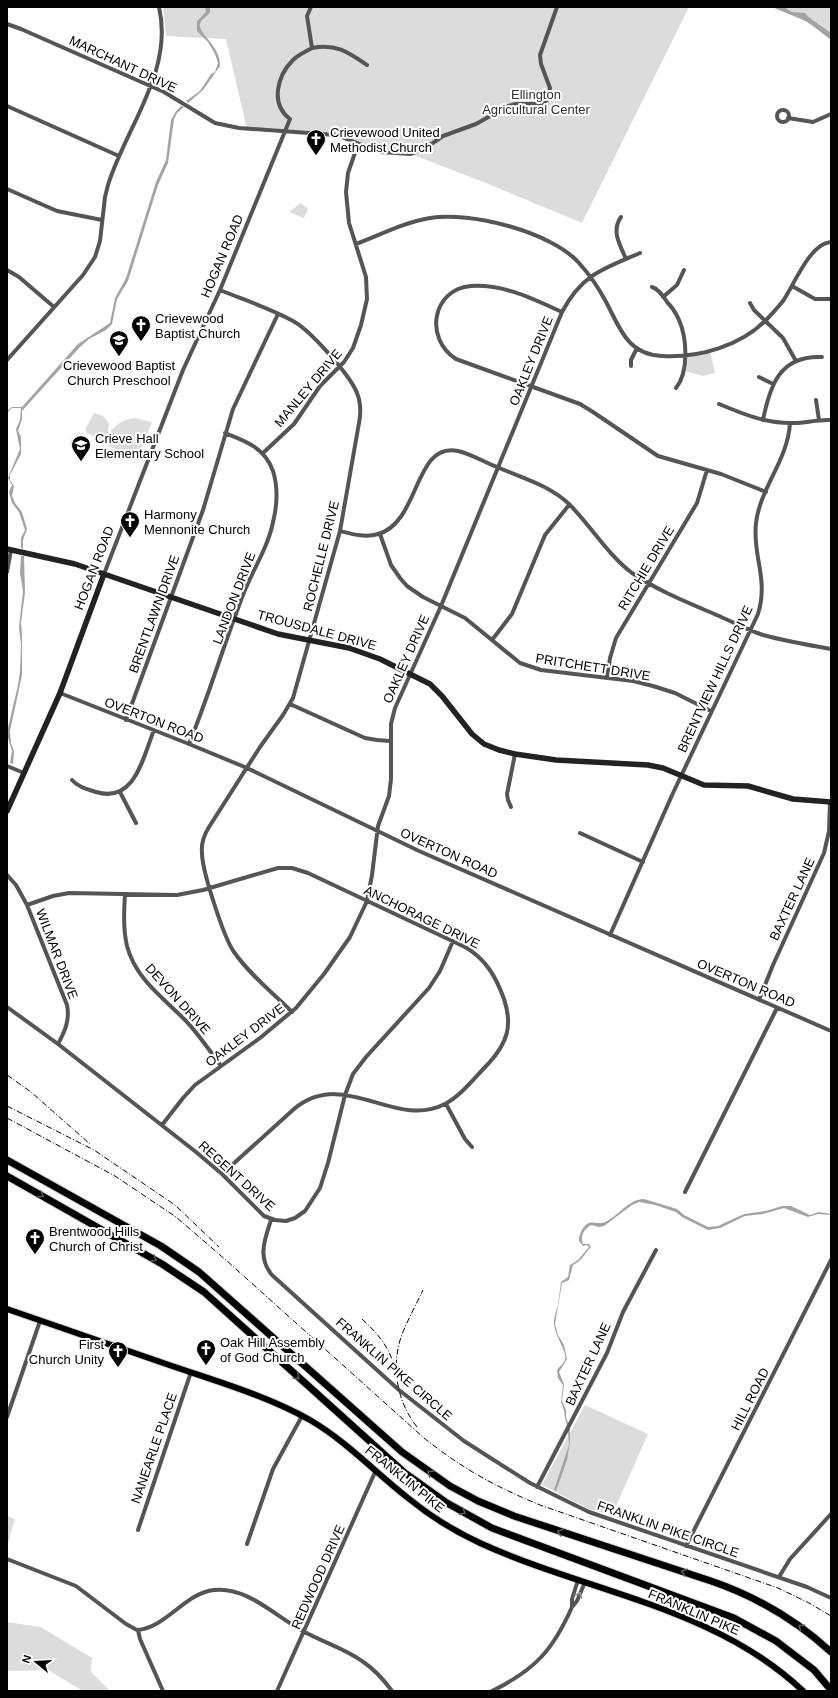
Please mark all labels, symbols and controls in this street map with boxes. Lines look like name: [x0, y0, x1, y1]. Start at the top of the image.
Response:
street label: MARCHANT DRIVE: [67, 33, 179, 96]
park label: Ellington Agricultural Center: [482, 87, 590, 117]
place label: Crievewood United Methodist Church: [330, 125, 440, 155]
church icon: Crievewood United Methodist Church: [305, 128, 327, 156]
street label: HOGAN ROAD: [198, 212, 246, 300]
place label: Crievewood Baptist Church: [155, 311, 240, 341]
church icon: Crievewood Baptist Church: [130, 314, 152, 342]
street label: OAKLEY DRIVE: [506, 314, 556, 408]
school or university icon: Crievewood Baptist Church Preschool: [108, 329, 130, 357]
street label: MANLEY DRIVE: [271, 346, 345, 430]
place label: Crievewood Baptist Church Preschool: [63, 358, 175, 388]
place label: Crieve Hall Elementary School: [95, 431, 204, 461]
school or university icon: Crieve Hall Elementary School: [70, 434, 92, 462]
street label: ROCHELLE DRIVE: [300, 499, 342, 613]
place label: Harmony Mennonite Church: [144, 507, 250, 537]
church icon: Harmony Mennonite Church: [119, 510, 141, 538]
street label: RITCHIE DRIVE: [615, 523, 677, 613]
street label: HOGAN ROAD: [71, 524, 117, 612]
street label: LANDON DRIVE: [210, 549, 259, 646]
street label: BRENTLAWN DRIVE: [126, 553, 182, 675]
street label: BRENTVIEW HILLS DRIVE: [674, 603, 756, 755]
street label: TROUSDALE DRIVE: [256, 607, 379, 653]
street label: OAKLEY DRIVE: [380, 612, 432, 706]
street label: PRITCHETT DRIVE: [535, 651, 652, 684]
street label: OVERTON ROAD: [102, 694, 206, 746]
street label: OVERTON ROAD: [398, 825, 500, 881]
street label: BAXTER LANE: [766, 855, 818, 943]
street label: ANCHORAGE DRIVE: [362, 882, 483, 952]
street label: WILMAR DRIVE: [33, 907, 81, 1001]
street label: OVERTON ROAD: [695, 956, 797, 1010]
street label: DEVON DRIVE: [142, 961, 214, 1038]
street label: OAKLEY DRIVE: [202, 1000, 288, 1070]
street label: REGENT DRIVE: [196, 1138, 278, 1214]
one-way arrow: [37, 1190, 44, 1197]
place label: Brentwood Hills Church of Christ: [49, 1224, 143, 1254]
church icon: Brentwood Hills Church of Christ: [24, 1227, 46, 1255]
one-way arrow: [150, 1254, 157, 1262]
street label: FRANKLIN PIKE CIRCLE: [333, 1315, 455, 1424]
street label: BAXTER LANE: [562, 1320, 614, 1408]
place label: Oak Hill Assembly of God Church: [220, 1335, 325, 1365]
place label: First Church Unity: [29, 1337, 104, 1367]
church icon: Oak Hill Assembly of God Church: [195, 1338, 217, 1366]
church icon: First Church Unity: [107, 1340, 129, 1368]
street label: HILL ROAD: [728, 1365, 772, 1433]
one-way arrow: [293, 1372, 300, 1379]
street label: NANEARLE PLACE: [128, 1390, 180, 1505]
street label: FRANKLIN PIKE: [362, 1442, 448, 1516]
one-way arrow: [427, 1471, 434, 1478]
street label: FRANKLIN PIKE CIRCLE: [595, 1498, 741, 1560]
one-way arrow: [459, 1507, 466, 1514]
street label: REDWOOD DRIVE: [288, 1522, 348, 1632]
one-way arrow: [557, 1528, 564, 1537]
one-way arrow: [681, 1568, 688, 1577]
street label: FRANKLIN PIKE: [646, 1586, 742, 1638]
one-way arrow: [575, 1592, 583, 1599]
one-way arrow: [798, 1625, 805, 1632]
north arrow: [16, 1642, 56, 1682]
text: N: [20, 1653, 33, 1665]

